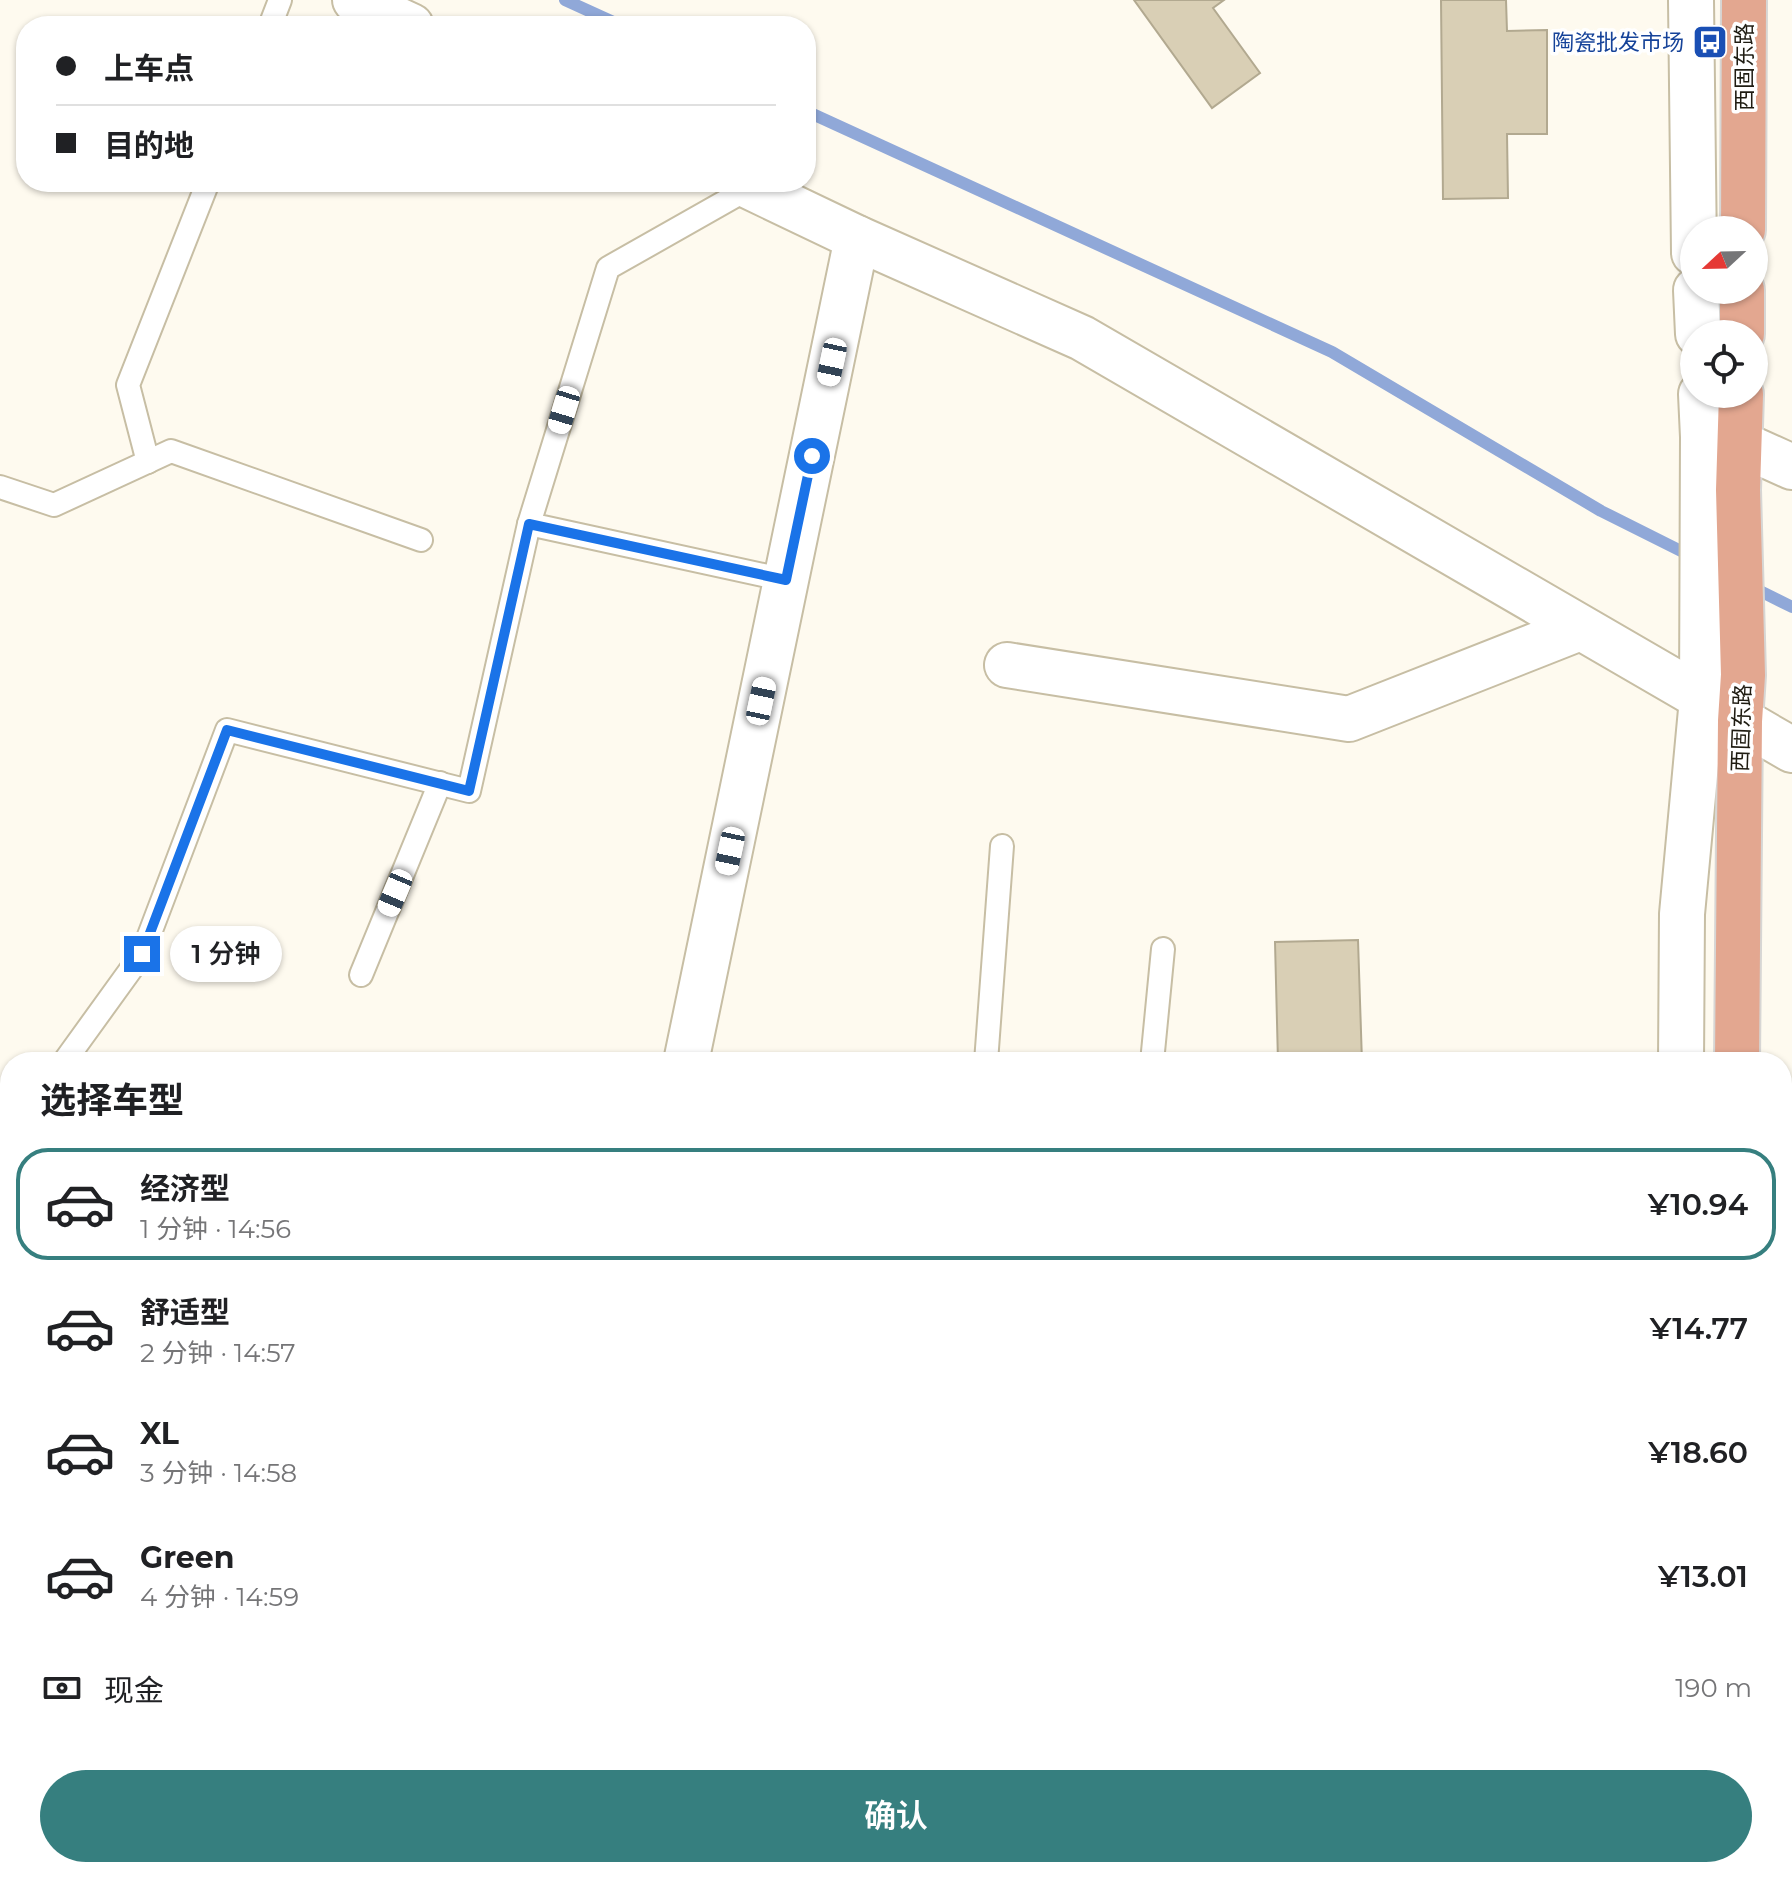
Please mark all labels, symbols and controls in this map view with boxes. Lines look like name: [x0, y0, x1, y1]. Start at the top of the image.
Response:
bus stop icon: 陶瓷批发市场: [1691, 23, 1729, 61]
street label: 西固东路: [1731, 23, 1758, 111]
place label: 陶瓷批发市场: [1552, 29, 1684, 56]
text: 上车点: [104, 50, 194, 87]
text: 目的地: [104, 127, 194, 164]
north arrow: [1680, 216, 1768, 304]
map controls: [1680, 216, 1768, 408]
button: locate: [1680, 320, 1768, 408]
car: [815, 336, 849, 388]
car: [546, 384, 582, 436]
route start: [794, 438, 830, 474]
car: [744, 675, 778, 727]
street label: 西固东路: [1726, 684, 1757, 772]
car: [713, 825, 747, 877]
car: [375, 866, 415, 920]
callout: 1 分钟: [170, 926, 282, 982]
route end: [124, 936, 160, 972]
text: 1 分钟: [191, 938, 261, 970]
text: 选择车型: [40, 1078, 184, 1122]
icon: car: [44, 1168, 116, 1240]
text: 经济型: [140, 1170, 230, 1207]
text: ¥10.94: [1648, 1186, 1748, 1223]
text: 1 分钟 · 14:56: [140, 1213, 291, 1245]
icon: car: [44, 1292, 116, 1364]
text: 舒适型: [140, 1294, 230, 1331]
text: ¥14.77: [1650, 1310, 1748, 1347]
text: 2 分钟 · 14:57: [140, 1337, 296, 1369]
text: XL: [140, 1415, 179, 1452]
icon: car: [44, 1416, 116, 1488]
text: ¥18.60: [1648, 1434, 1748, 1471]
text: 3 分钟 · 14:58: [140, 1457, 297, 1489]
text: Green: [140, 1539, 234, 1576]
icon: car: [44, 1540, 116, 1612]
text: ¥13.01: [1658, 1558, 1748, 1595]
text: 4 分钟 · 14:59: [140, 1581, 299, 1613]
icon: cash: [40, 1666, 84, 1710]
text: 现金: [104, 1672, 164, 1709]
text: 190 m: [1675, 1672, 1752, 1704]
button: 确认: [40, 1770, 1752, 1862]

